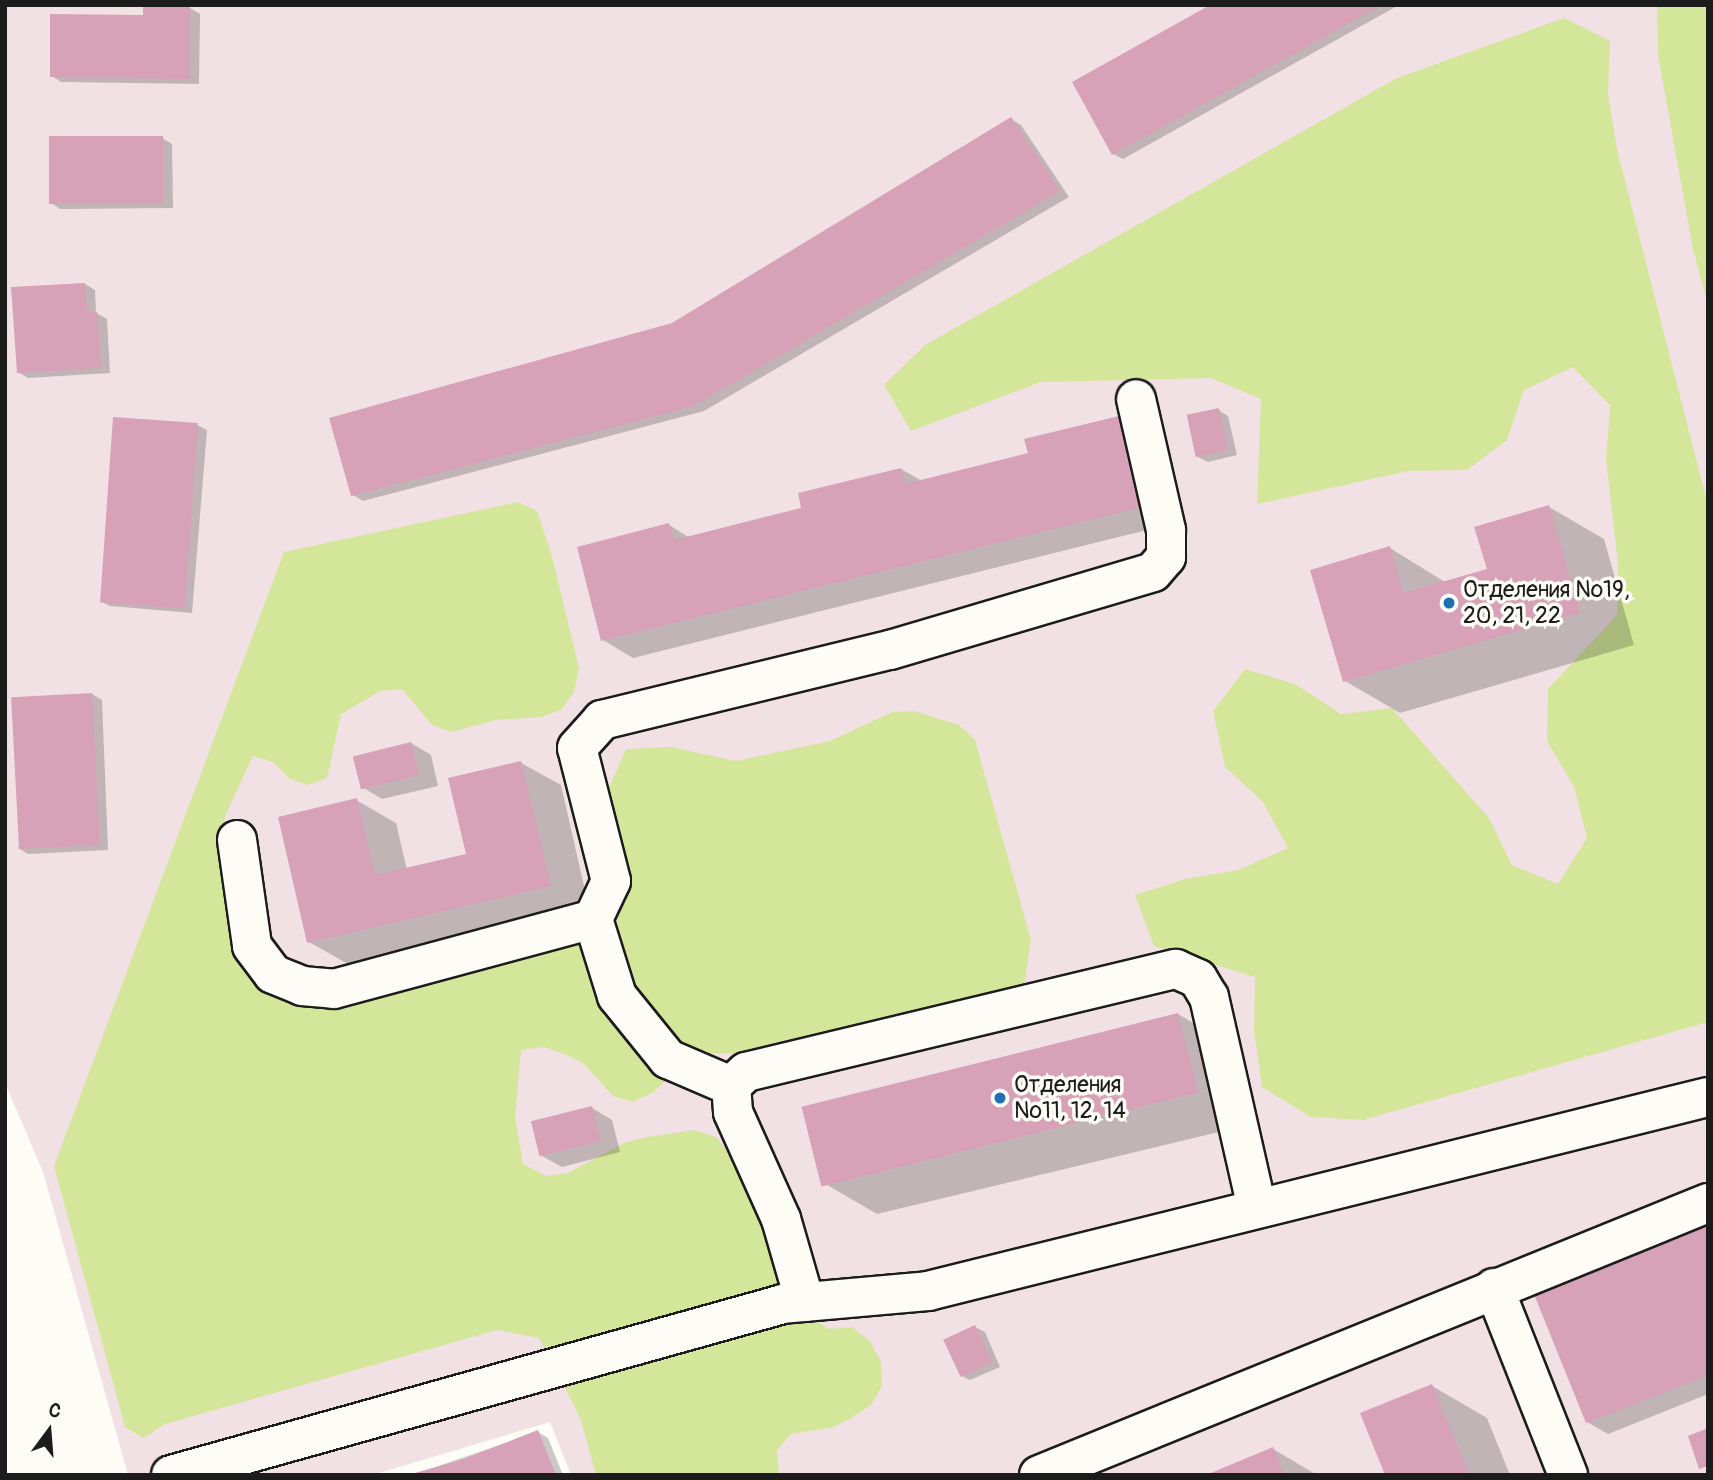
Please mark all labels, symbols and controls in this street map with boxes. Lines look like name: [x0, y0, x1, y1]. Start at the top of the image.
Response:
place label: Отделения №19, 20, 21, 22: [1463, 576, 1630, 630]
marker: Отделения №19, 20, 21, 22: [1441, 595, 1457, 611]
place label: Отделения №11, 12, 14: [1014, 1071, 1126, 1125]
marker: Отделения №11, 12, 14: [992, 1090, 1008, 1106]
north arrow: [14, 1396, 84, 1466]
text: С: [46, 1398, 64, 1424]

